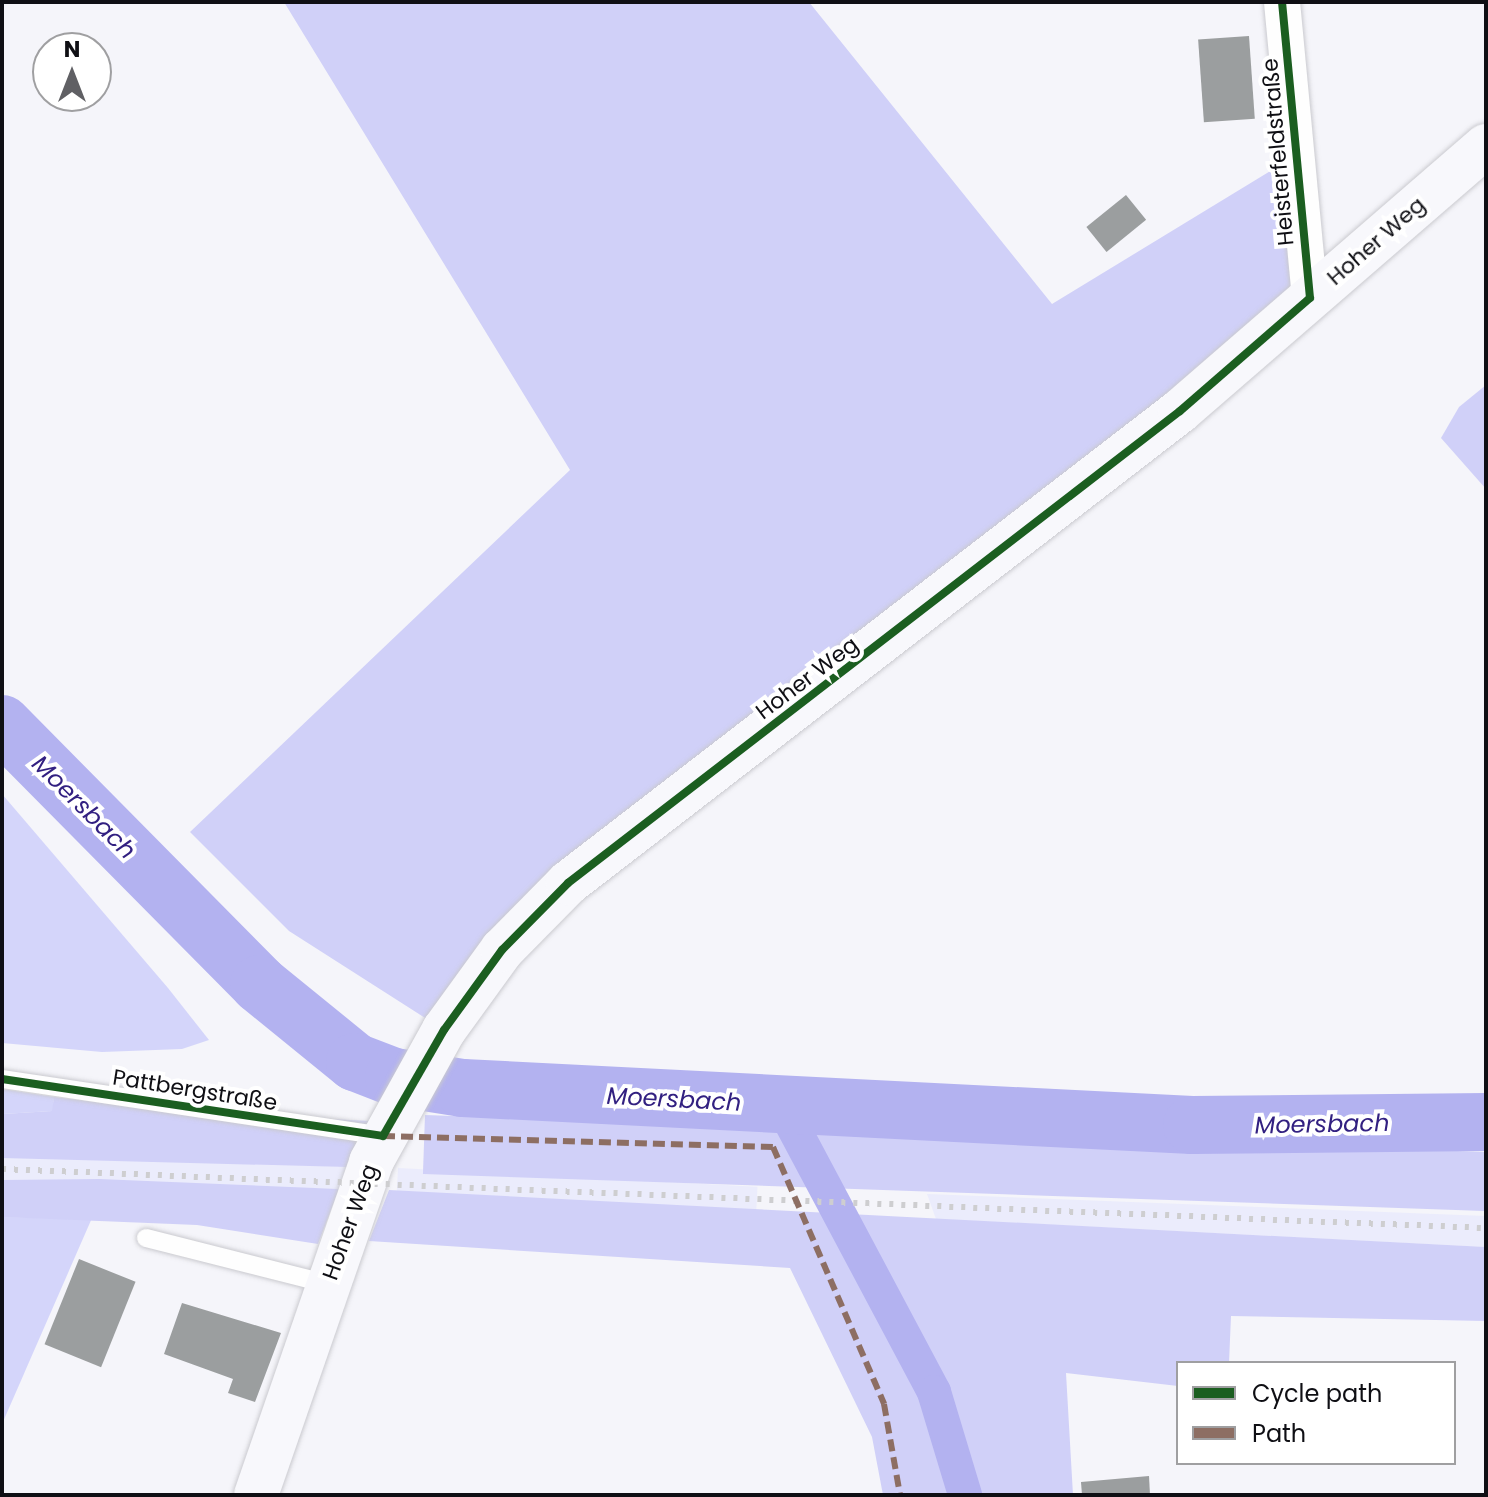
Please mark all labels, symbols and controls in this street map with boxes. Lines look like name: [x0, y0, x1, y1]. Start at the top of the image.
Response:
north arrow: [32, 32, 112, 112]
text: N: [64, 34, 80, 65]
street label: Heisterfeldstraße: [1257, 57, 1299, 247]
street label: Hoher Weg: [1322, 191, 1430, 291]
street label: Hoher Weg: [751, 631, 863, 725]
water label: Moersbach: [26, 749, 142, 865]
street label: Pattbergstraße: [111, 1064, 279, 1116]
water label: Moersbach: [606, 1081, 742, 1117]
water label: Moersbach: [1254, 1108, 1390, 1140]
street label: Hoher Weg: [317, 1161, 383, 1283]
legend: [1176, 1361, 1456, 1465]
text: Cycle path: [1252, 1377, 1382, 1410]
text: Path: [1252, 1417, 1306, 1450]

